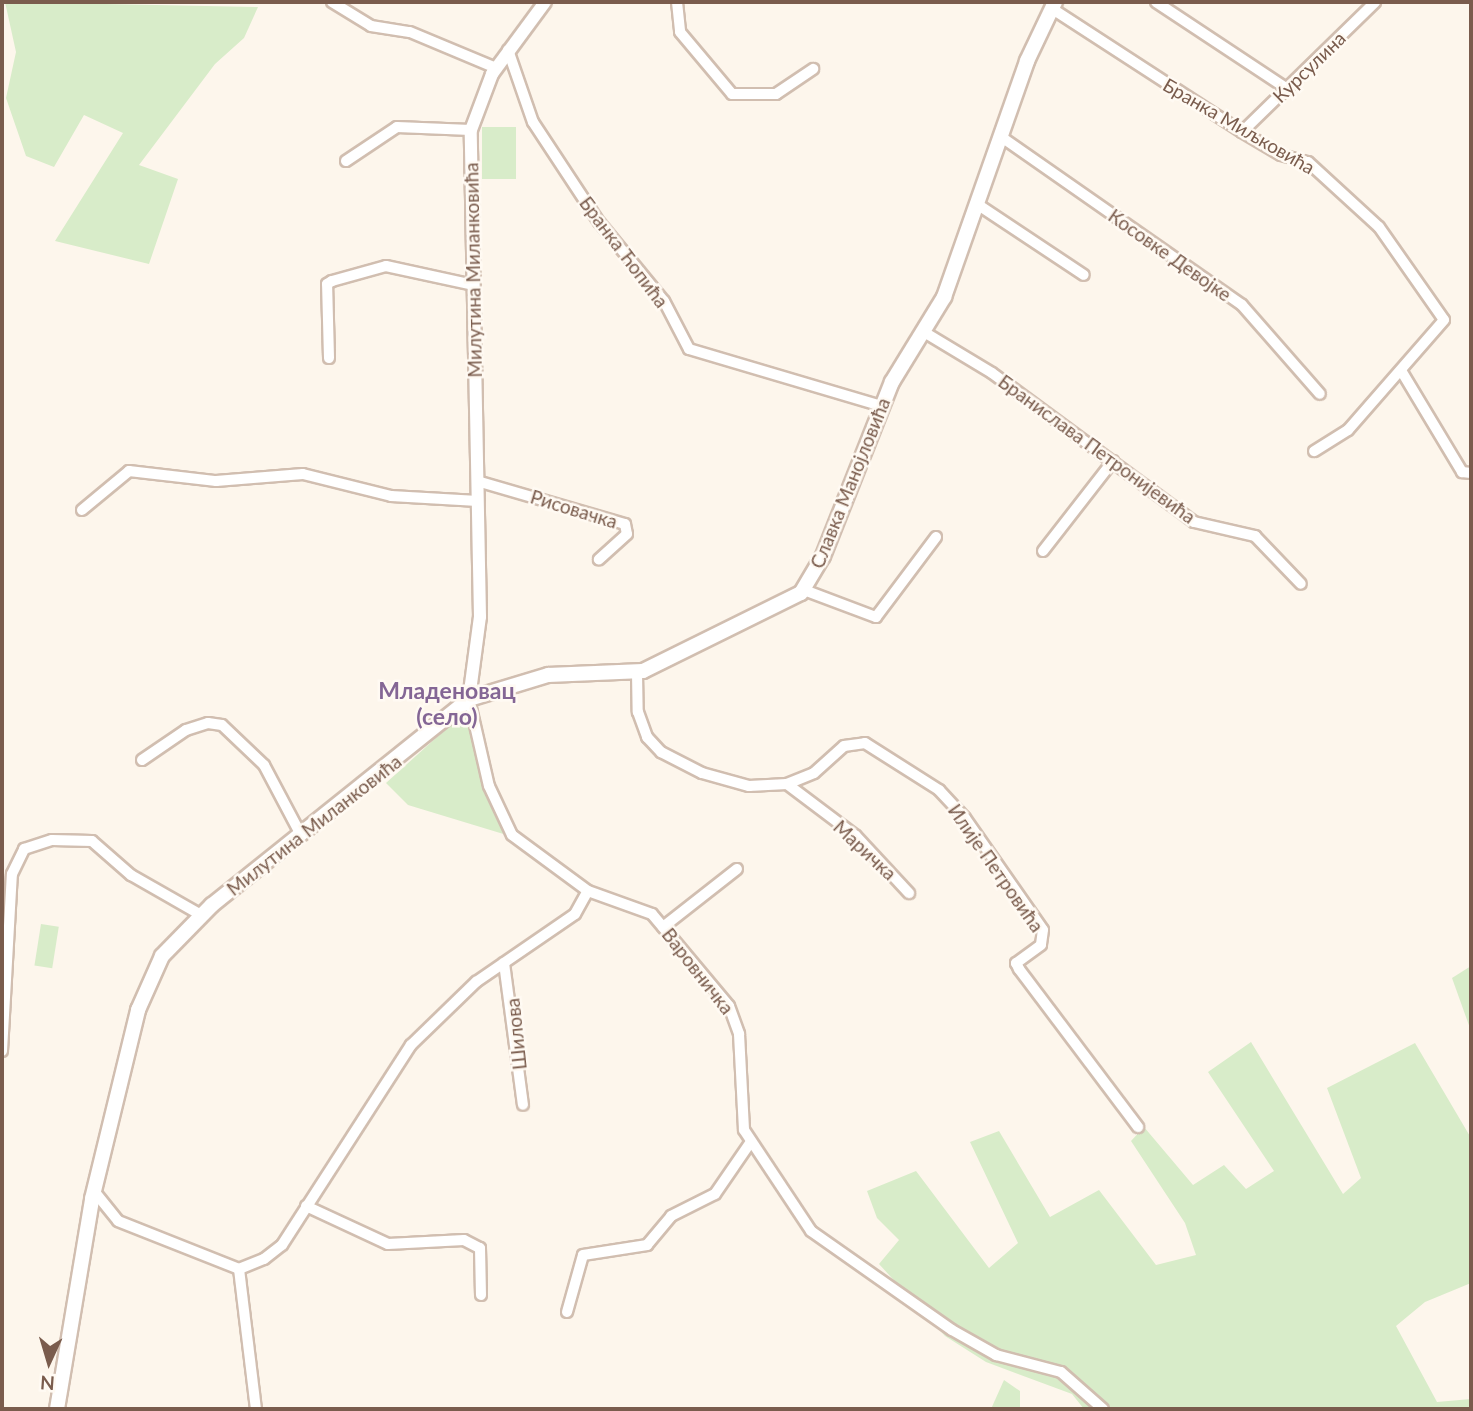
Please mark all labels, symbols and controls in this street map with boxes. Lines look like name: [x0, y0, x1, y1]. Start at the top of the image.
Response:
street label: Курсулина: [1268, 27, 1350, 107]
street label: Бранка Миљковића: [1159, 73, 1319, 179]
street label: Милутина Миланковића: [460, 162, 486, 378]
street label: Бранка Ћопића: [575, 192, 673, 312]
street label: Косовке Девојке: [1104, 204, 1236, 306]
street label: Бранислава Петронијевића: [994, 370, 1200, 528]
street label: Славка Манојловића: [805, 394, 895, 572]
street label: Рисовачка: [528, 485, 620, 533]
district label: Младеновац (село): [378, 676, 516, 730]
street label: Милутина Миланковића: [222, 750, 406, 900]
street label: Илије Петровића: [943, 800, 1049, 936]
street label: Маричка: [829, 815, 901, 885]
street label: Варовничка: [657, 923, 739, 1019]
street label: Шилова: [501, 997, 531, 1071]
north arrow: [14, 1327, 84, 1397]
text: N: [39, 1371, 56, 1395]

